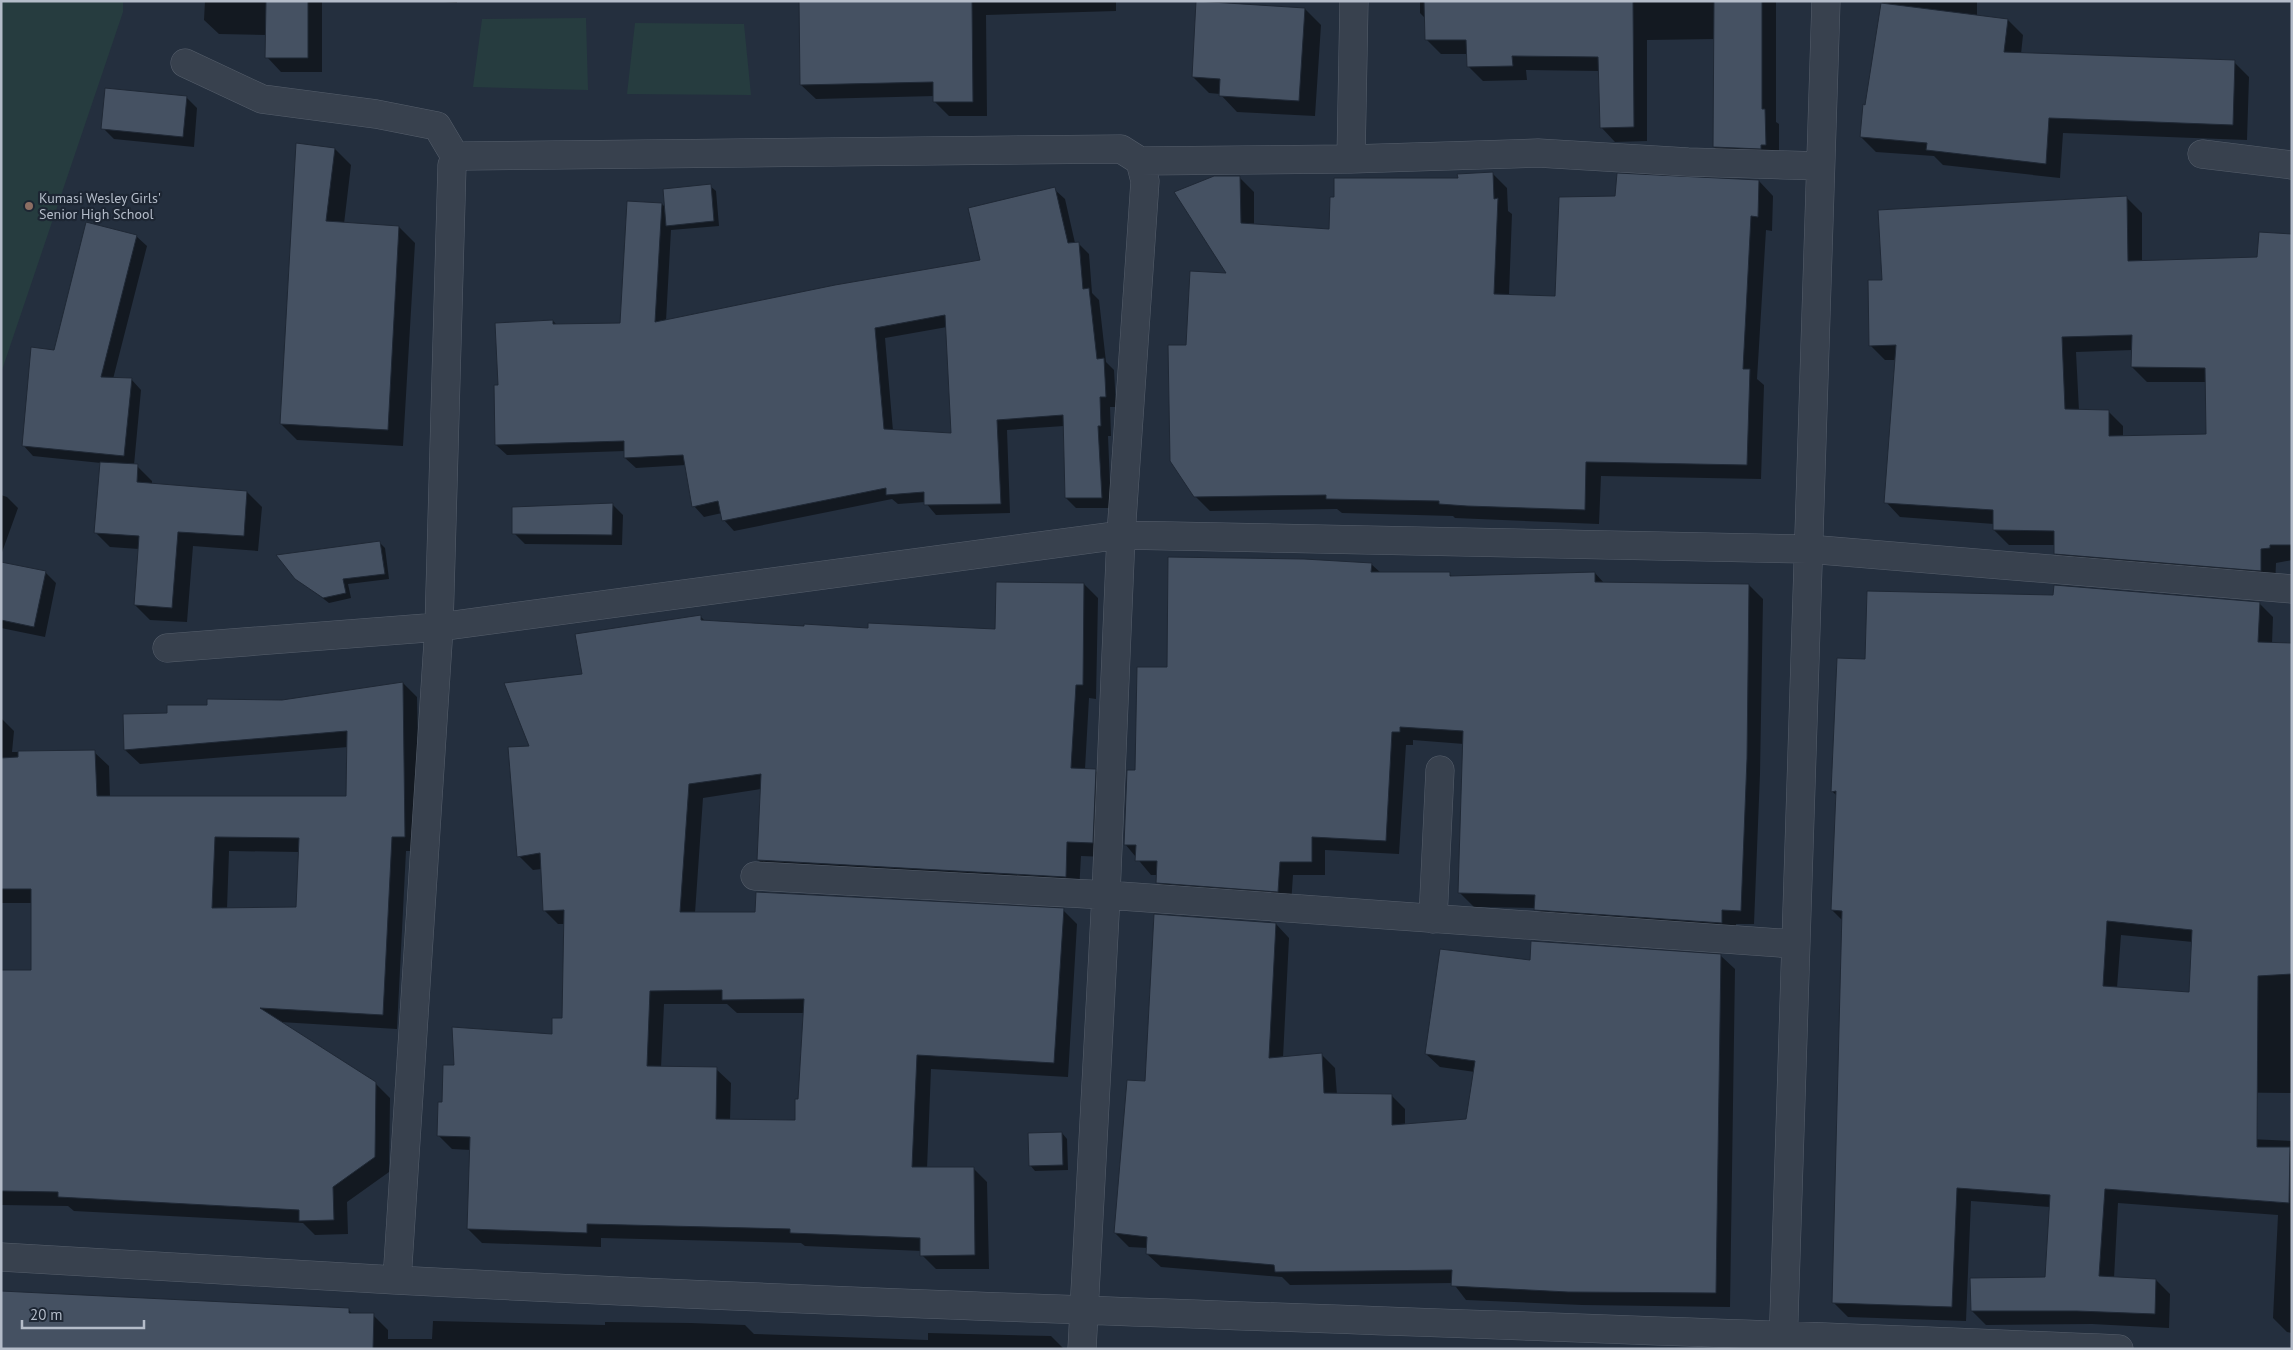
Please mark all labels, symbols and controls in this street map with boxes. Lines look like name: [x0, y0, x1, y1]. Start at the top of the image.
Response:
place label: Kumasi Wesley Girls' Senior High School: [39, 189, 161, 223]
marker: Kumasi Wesley Girls' Senior High School: [23, 200, 35, 212]
scale bar: [22, 1298, 145, 1330]
text: 20 m: [30, 1305, 63, 1324]

